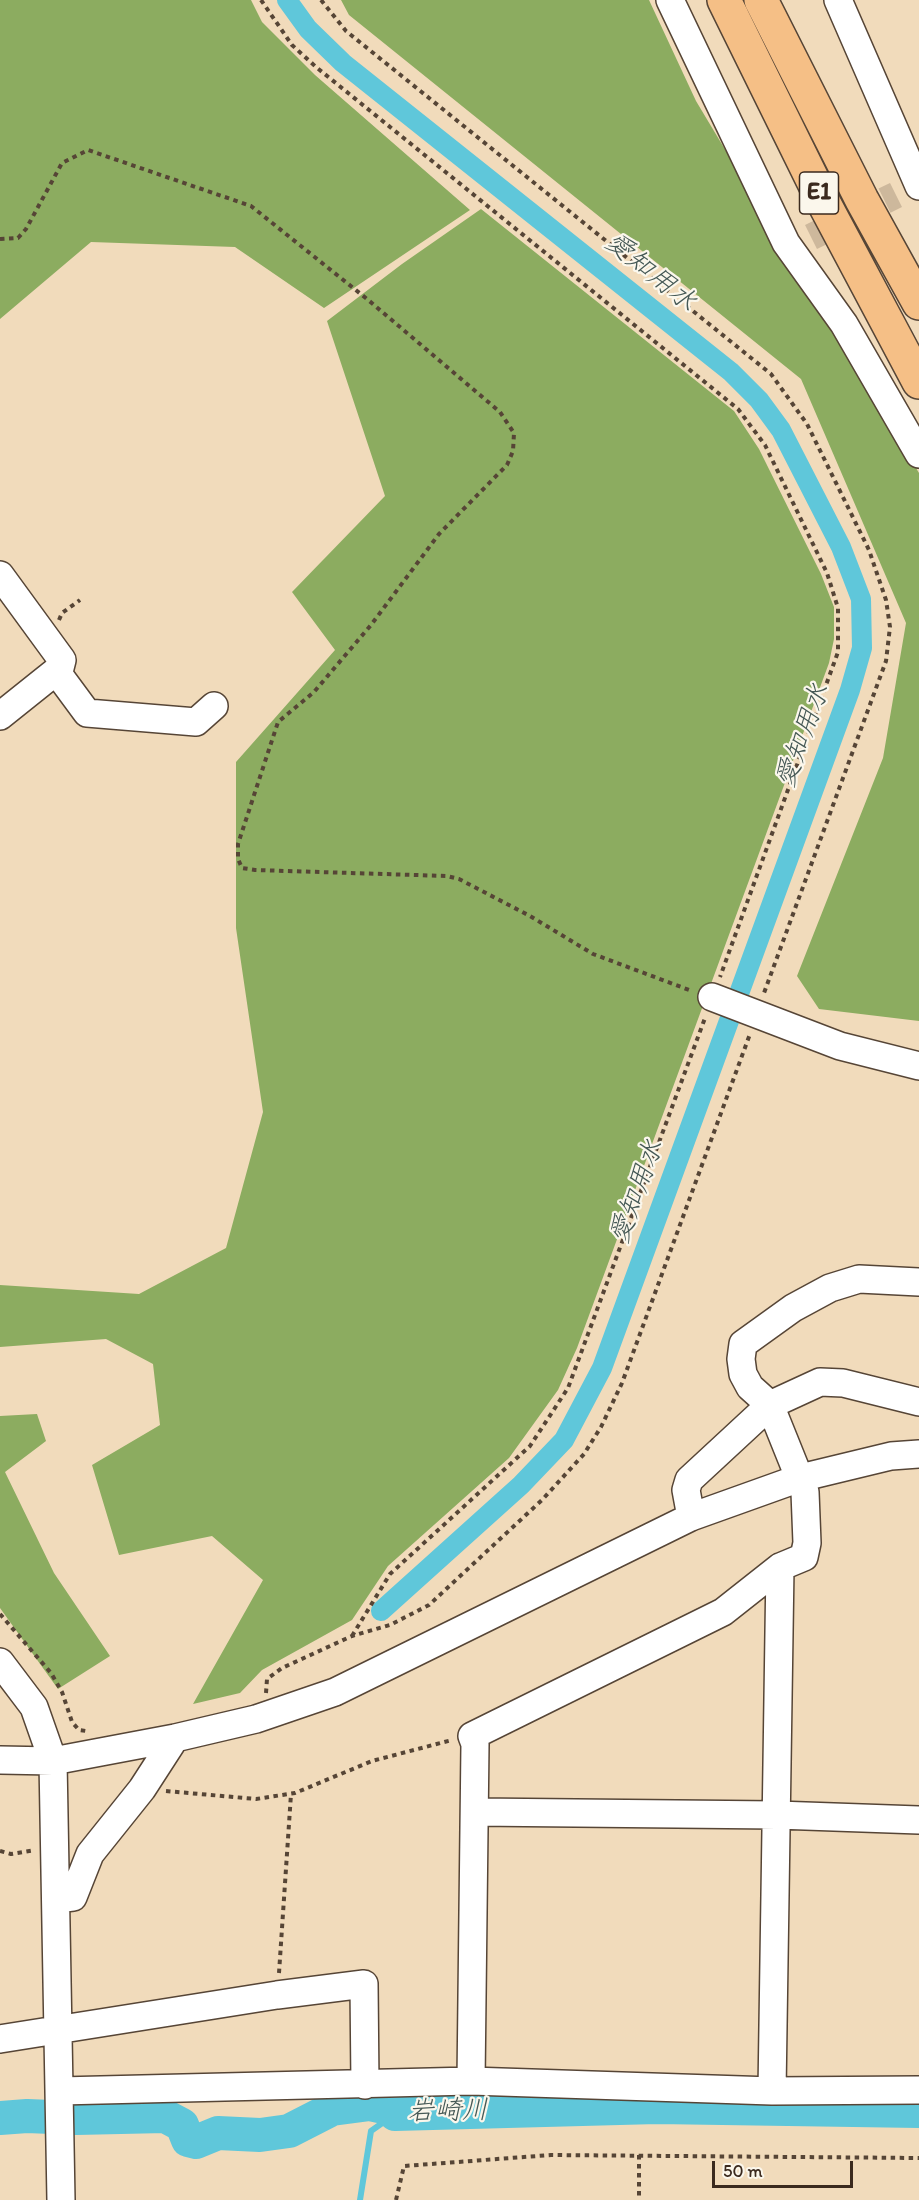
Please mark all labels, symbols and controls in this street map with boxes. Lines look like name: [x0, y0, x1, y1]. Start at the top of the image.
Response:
road number: E1: [800, 172, 838, 214]
water label: 愛知用水: [598, 226, 702, 320]
water label: 愛知用水: [770, 680, 838, 792]
water label: 愛知用水: [604, 1136, 672, 1248]
water label: 岩崎川: [407, 2095, 489, 2129]
scale bar: [715, 2149, 856, 2187]
text: 50 m: [723, 2160, 763, 2182]

